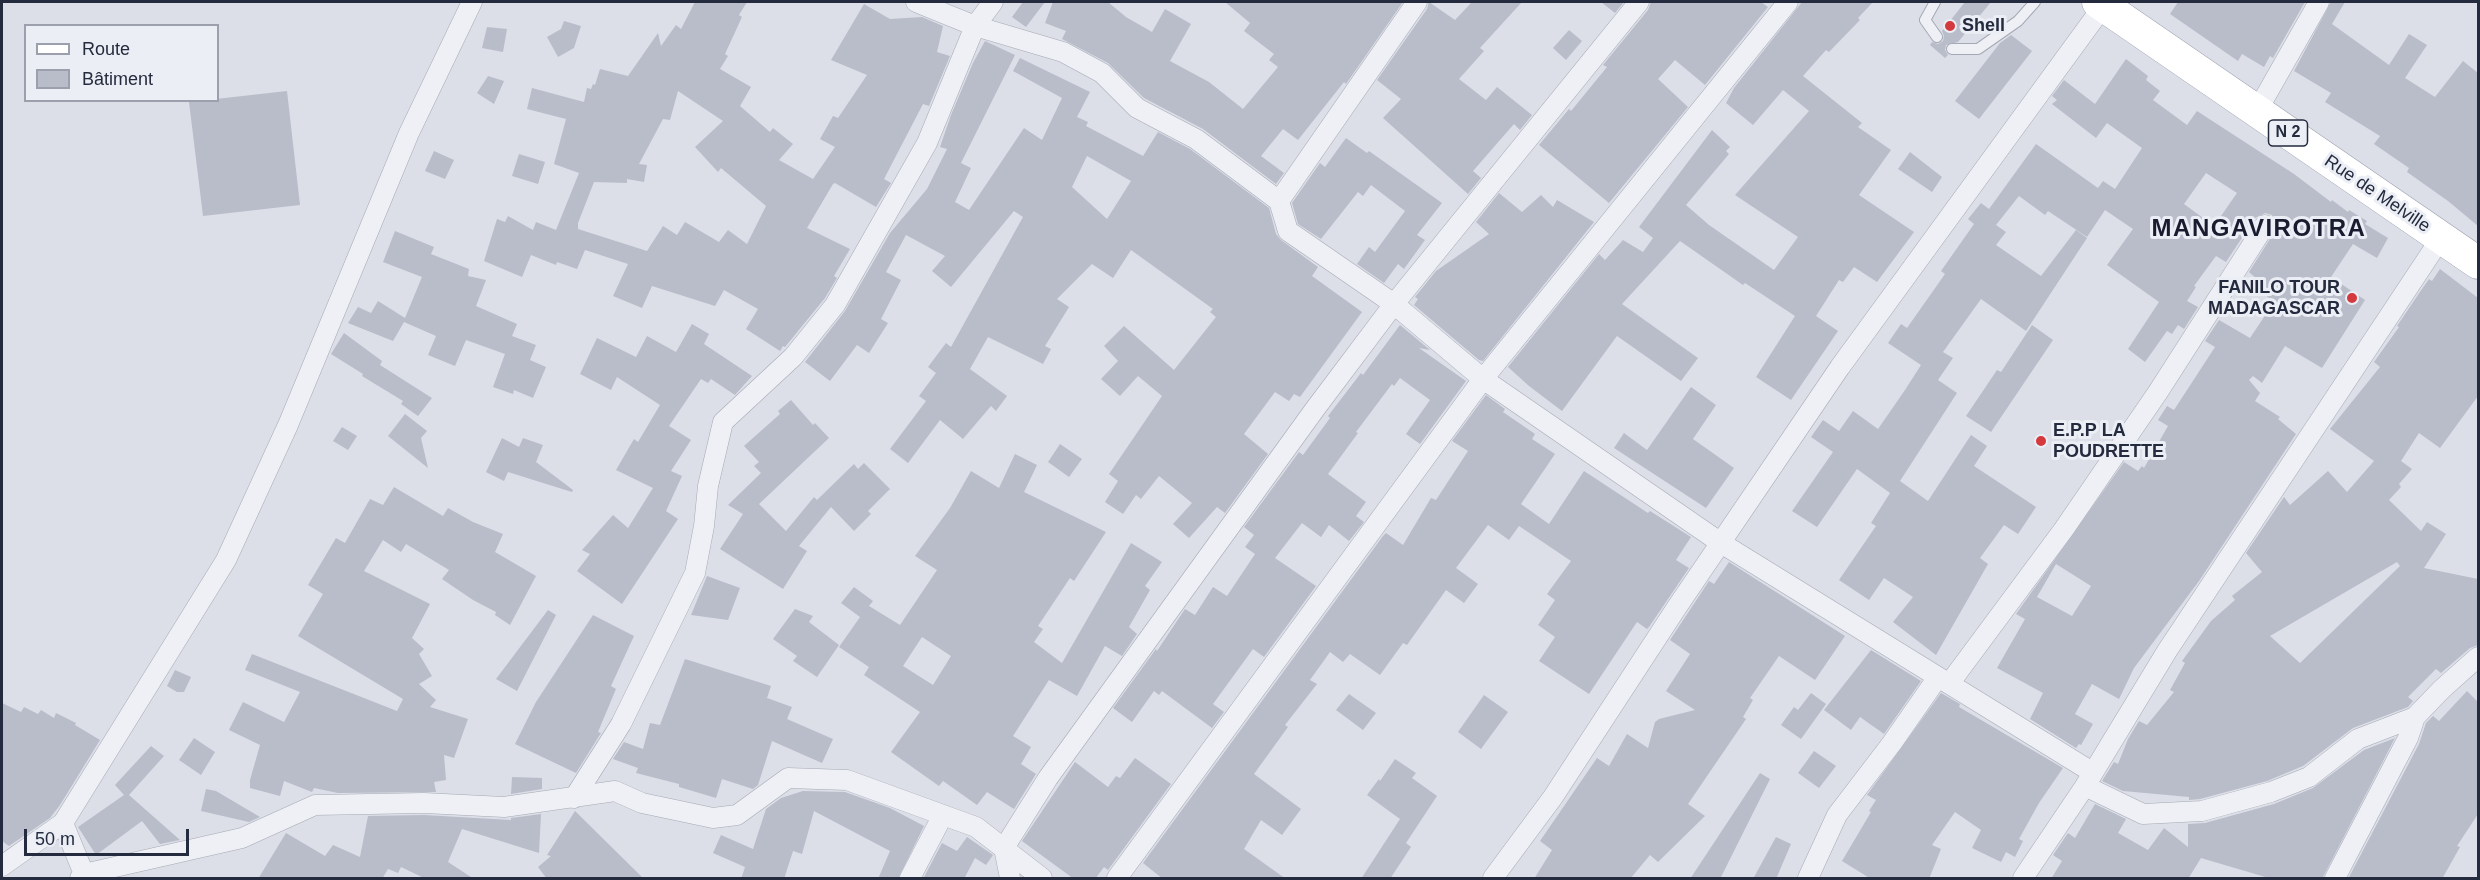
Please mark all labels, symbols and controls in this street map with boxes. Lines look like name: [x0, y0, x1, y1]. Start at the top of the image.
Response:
place label: Shell: [1962, 15, 2005, 37]
marker: Shell: [1943, 19, 1957, 33]
legend: [24, 24, 219, 102]
text: Route: [82, 39, 130, 59]
text: Bâtiment: [82, 69, 153, 89]
road number: N 2: [2268, 120, 2308, 146]
street label: Rue de Melville: [2320, 151, 2434, 237]
district label: MANGAVIROTRA: [2152, 215, 2366, 243]
place label: FANILO TOUR MADAGASCAR: [2208, 277, 2340, 320]
marker: FANILO TOUR MADAGASCAR: [2345, 291, 2359, 305]
place label: E.P.P LA POUDRETTE: [2053, 420, 2164, 462]
marker: E.P.P LA POUDRETTE: [2034, 434, 2048, 448]
scale bar: [27, 817, 192, 855]
text: 50 m: [35, 829, 75, 849]

